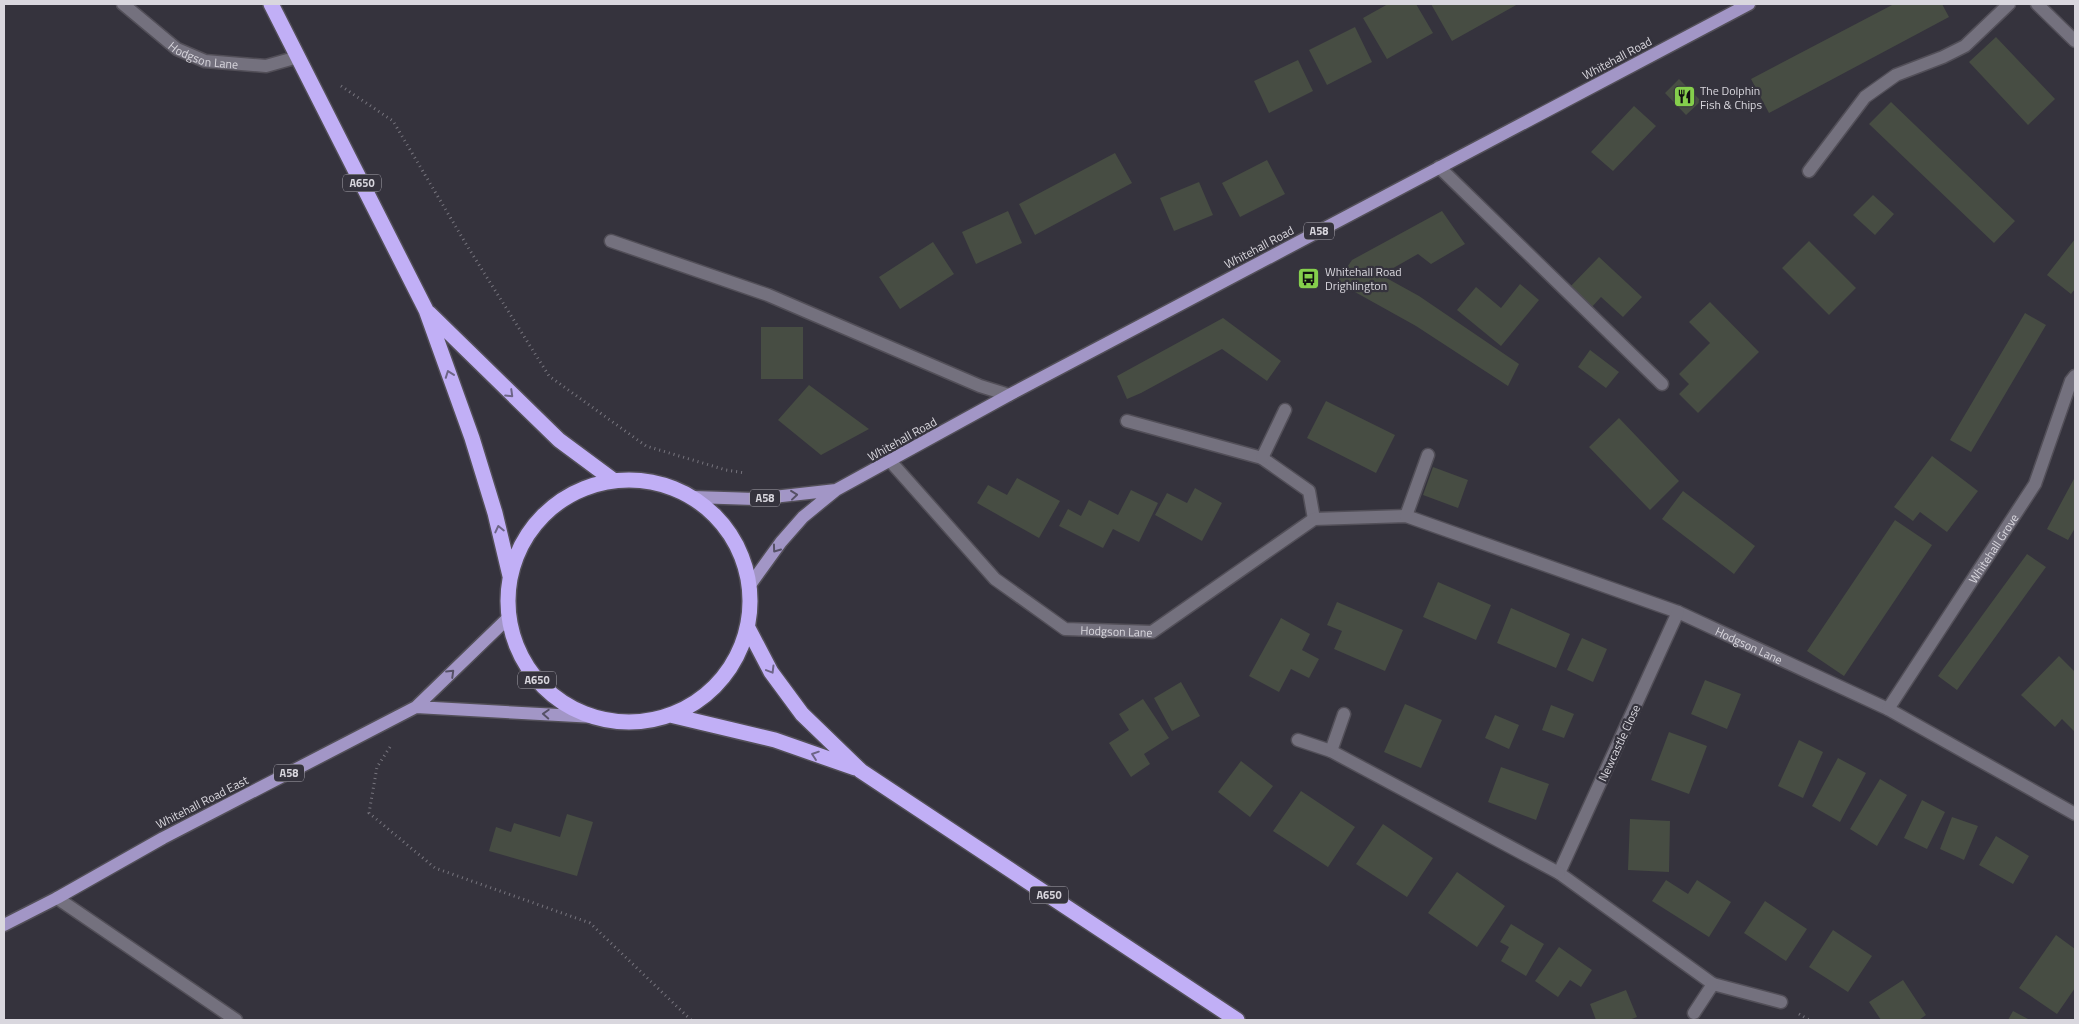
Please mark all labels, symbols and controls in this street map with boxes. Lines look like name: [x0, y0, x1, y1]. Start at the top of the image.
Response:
street label: Whitehall Road: [1579, 32, 1655, 84]
street label: Hodgson Lane: [164, 36, 239, 73]
place label: The Dolphin Fish & Chips: [1700, 81, 1762, 114]
restaurant icon: The Dolphin Fish & Chips: [1672, 85, 1696, 109]
road number: A650: [343, 174, 381, 192]
street label: Whitehall Road: [1221, 221, 1297, 273]
road number: A58: [1304, 222, 1334, 240]
place label: Whitehall Road Drighlington: [1325, 262, 1402, 295]
bus stop icon: Whitehall Road Drighlington: [1297, 266, 1321, 290]
one-way arrow: [445, 370, 455, 379]
one-way arrow: [505, 388, 514, 397]
street label: Whitehall Road: [864, 412, 940, 466]
road number: A58: [750, 489, 780, 506]
one-way arrow: [790, 490, 798, 501]
street label: Whitehall Grove: [1963, 510, 2023, 587]
one-way arrow: [494, 524, 504, 533]
one-way arrow: [774, 543, 782, 552]
street label: Hodgson Lane: [1080, 620, 1153, 642]
street label: Hodgson Lane: [1712, 621, 1786, 669]
one-way arrow: [765, 665, 774, 674]
one-way arrow: [445, 670, 454, 679]
road number: A650: [518, 672, 556, 688]
street label: Newcastle Close: [1593, 701, 1645, 785]
one-way arrow: [542, 709, 550, 720]
one-way arrow: [811, 750, 820, 760]
road number: A58: [274, 764, 304, 781]
street label: Whitehall Road East: [152, 770, 252, 834]
road number: A650: [1030, 886, 1068, 904]

